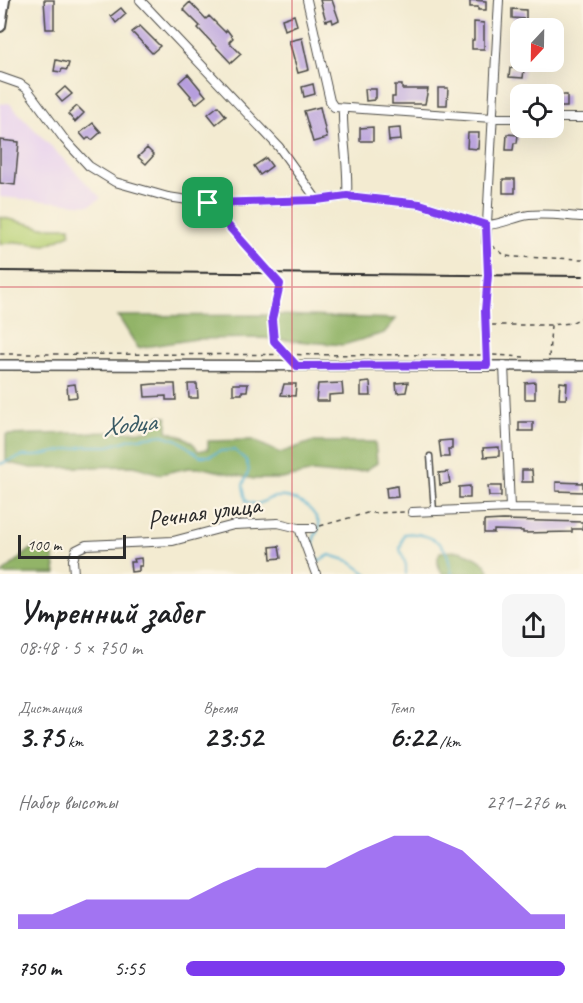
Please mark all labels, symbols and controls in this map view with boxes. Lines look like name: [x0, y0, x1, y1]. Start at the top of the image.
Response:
north arrow: [510, 18, 564, 72]
map controls: [510, 18, 564, 138]
button: locate: [510, 84, 564, 138]
pin: [182, 177, 233, 228]
icon: arrive: [191, 186, 224, 219]
water label: Ходца: [101, 404, 160, 444]
street label: Речная улица: [145, 487, 265, 536]
scale bar: [18, 532, 126, 560]
text: 100 m: [27, 535, 61, 555]
text: Утренний забег: [18, 591, 202, 633]
button: share: [502, 594, 565, 657]
text: 08:48 · 5 × 750 m: [18, 635, 142, 660]
text: Дистанция: [18, 698, 82, 718]
text: Время: [203, 698, 237, 718]
text: Темп: [389, 698, 414, 718]
text: 3.75: [18, 718, 64, 756]
text: 23:52: [203, 718, 263, 756]
text: 6:22: [389, 718, 436, 756]
text: km: [64, 732, 83, 752]
text: /km: [436, 732, 461, 752]
text: Набор высоты: [18, 790, 117, 815]
text: 271–276 m: [486, 790, 565, 815]
text: 750 m: [18, 956, 61, 981]
text: 5:55: [114, 956, 145, 981]

